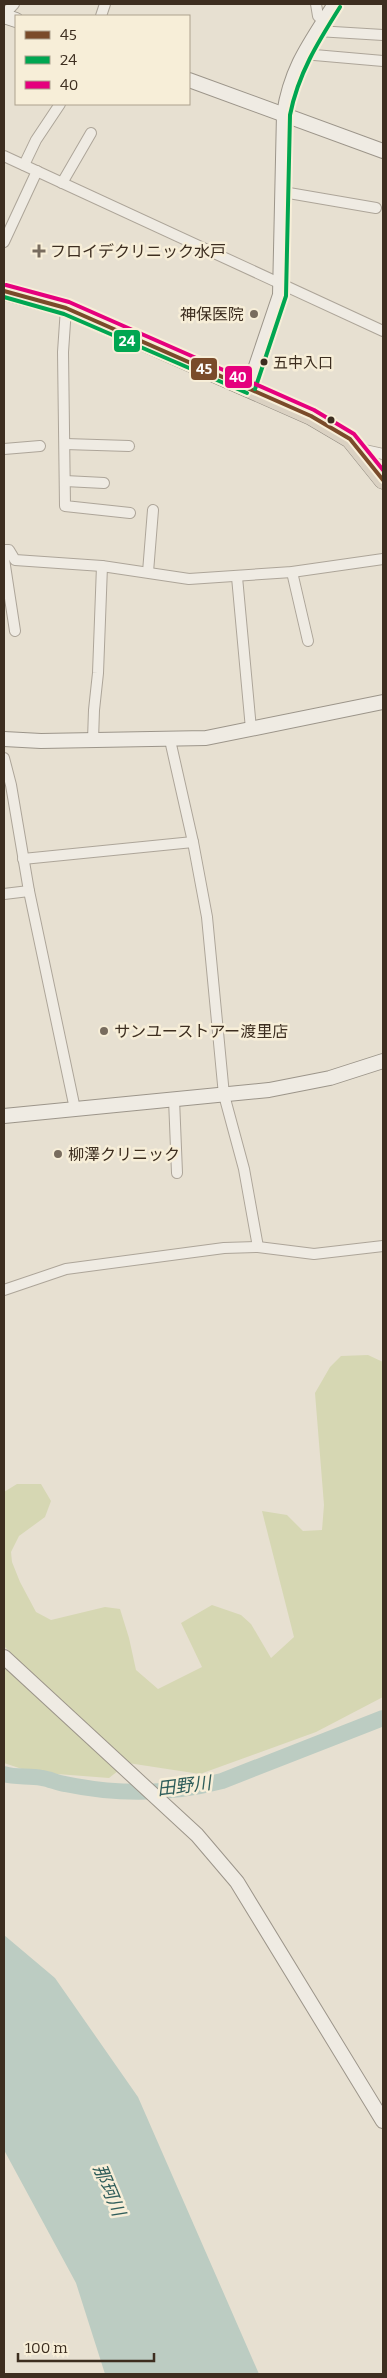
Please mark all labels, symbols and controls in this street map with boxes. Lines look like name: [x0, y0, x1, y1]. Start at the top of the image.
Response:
legend: [15, 15, 190, 105]
text: 45: [60, 26, 77, 44]
text: 24: [60, 51, 77, 69]
text: 40: [60, 76, 78, 94]
place label: フロイデクリニック水戸: [50, 242, 226, 261]
marker: フロイデクリニック水戸: [32, 244, 46, 258]
place label: 神保医院: [180, 305, 244, 324]
marker: 神保医院: [248, 308, 260, 320]
line badge: 24: [113, 329, 141, 353]
text: 24: [119, 333, 136, 350]
place label: 五中入口: [273, 354, 333, 372]
line badge: 45: [190, 357, 218, 381]
marker: 五中入口: [259, 357, 269, 367]
text: 45: [196, 361, 212, 378]
line badge: 40: [224, 365, 253, 389]
text: 40: [229, 369, 247, 386]
unlabelled marker: [326, 415, 336, 425]
place label: サンユーストアー渡里店: [114, 1022, 288, 1041]
marker: サンユーストアー渡里店: [98, 1025, 110, 1037]
place label: 柳澤クリニック: [68, 1145, 180, 1164]
marker: 柳澤クリニック: [52, 1148, 64, 1160]
water label: 田野川: [156, 1772, 214, 1800]
water label: 那珂川: [88, 2161, 130, 2221]
scale bar: [18, 2330, 154, 2362]
text: 100 m: [25, 2339, 68, 2357]

